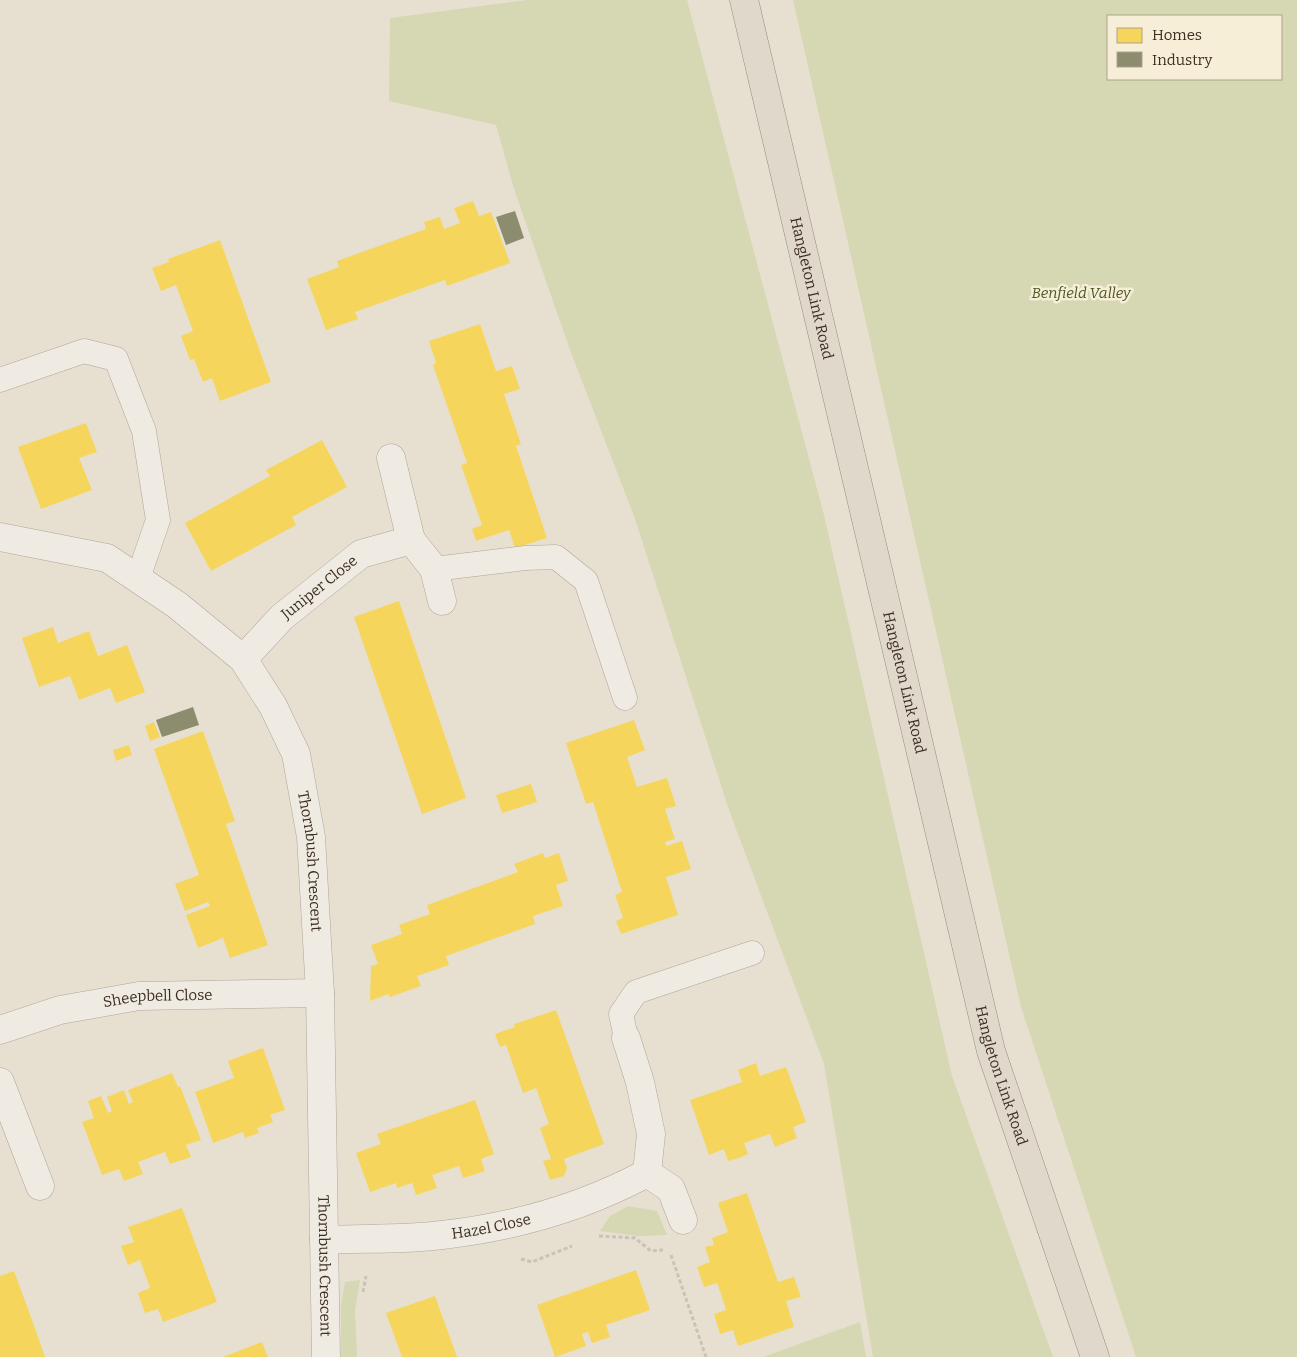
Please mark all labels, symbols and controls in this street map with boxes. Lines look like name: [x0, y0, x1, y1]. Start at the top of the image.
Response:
legend: [1107, 15, 1282, 80]
text: Homes: [1152, 26, 1202, 44]
text: Industry: [1152, 51, 1212, 69]
street label: Hangleton Link Road: [786, 215, 837, 361]
park label: Benfield Valley: [1031, 284, 1132, 302]
street label: Juniper Close: [277, 551, 361, 624]
street label: Hangleton Link Road: [879, 610, 930, 755]
street label: Thornbush Crescent: [294, 789, 325, 933]
street label: Sheepbell Close: [102, 986, 213, 1011]
street label: Hangleton Link Road: [972, 1004, 1031, 1148]
street label: Thornbush Crescent: [314, 1195, 335, 1337]
street label: Hazel Close: [450, 1210, 533, 1243]

